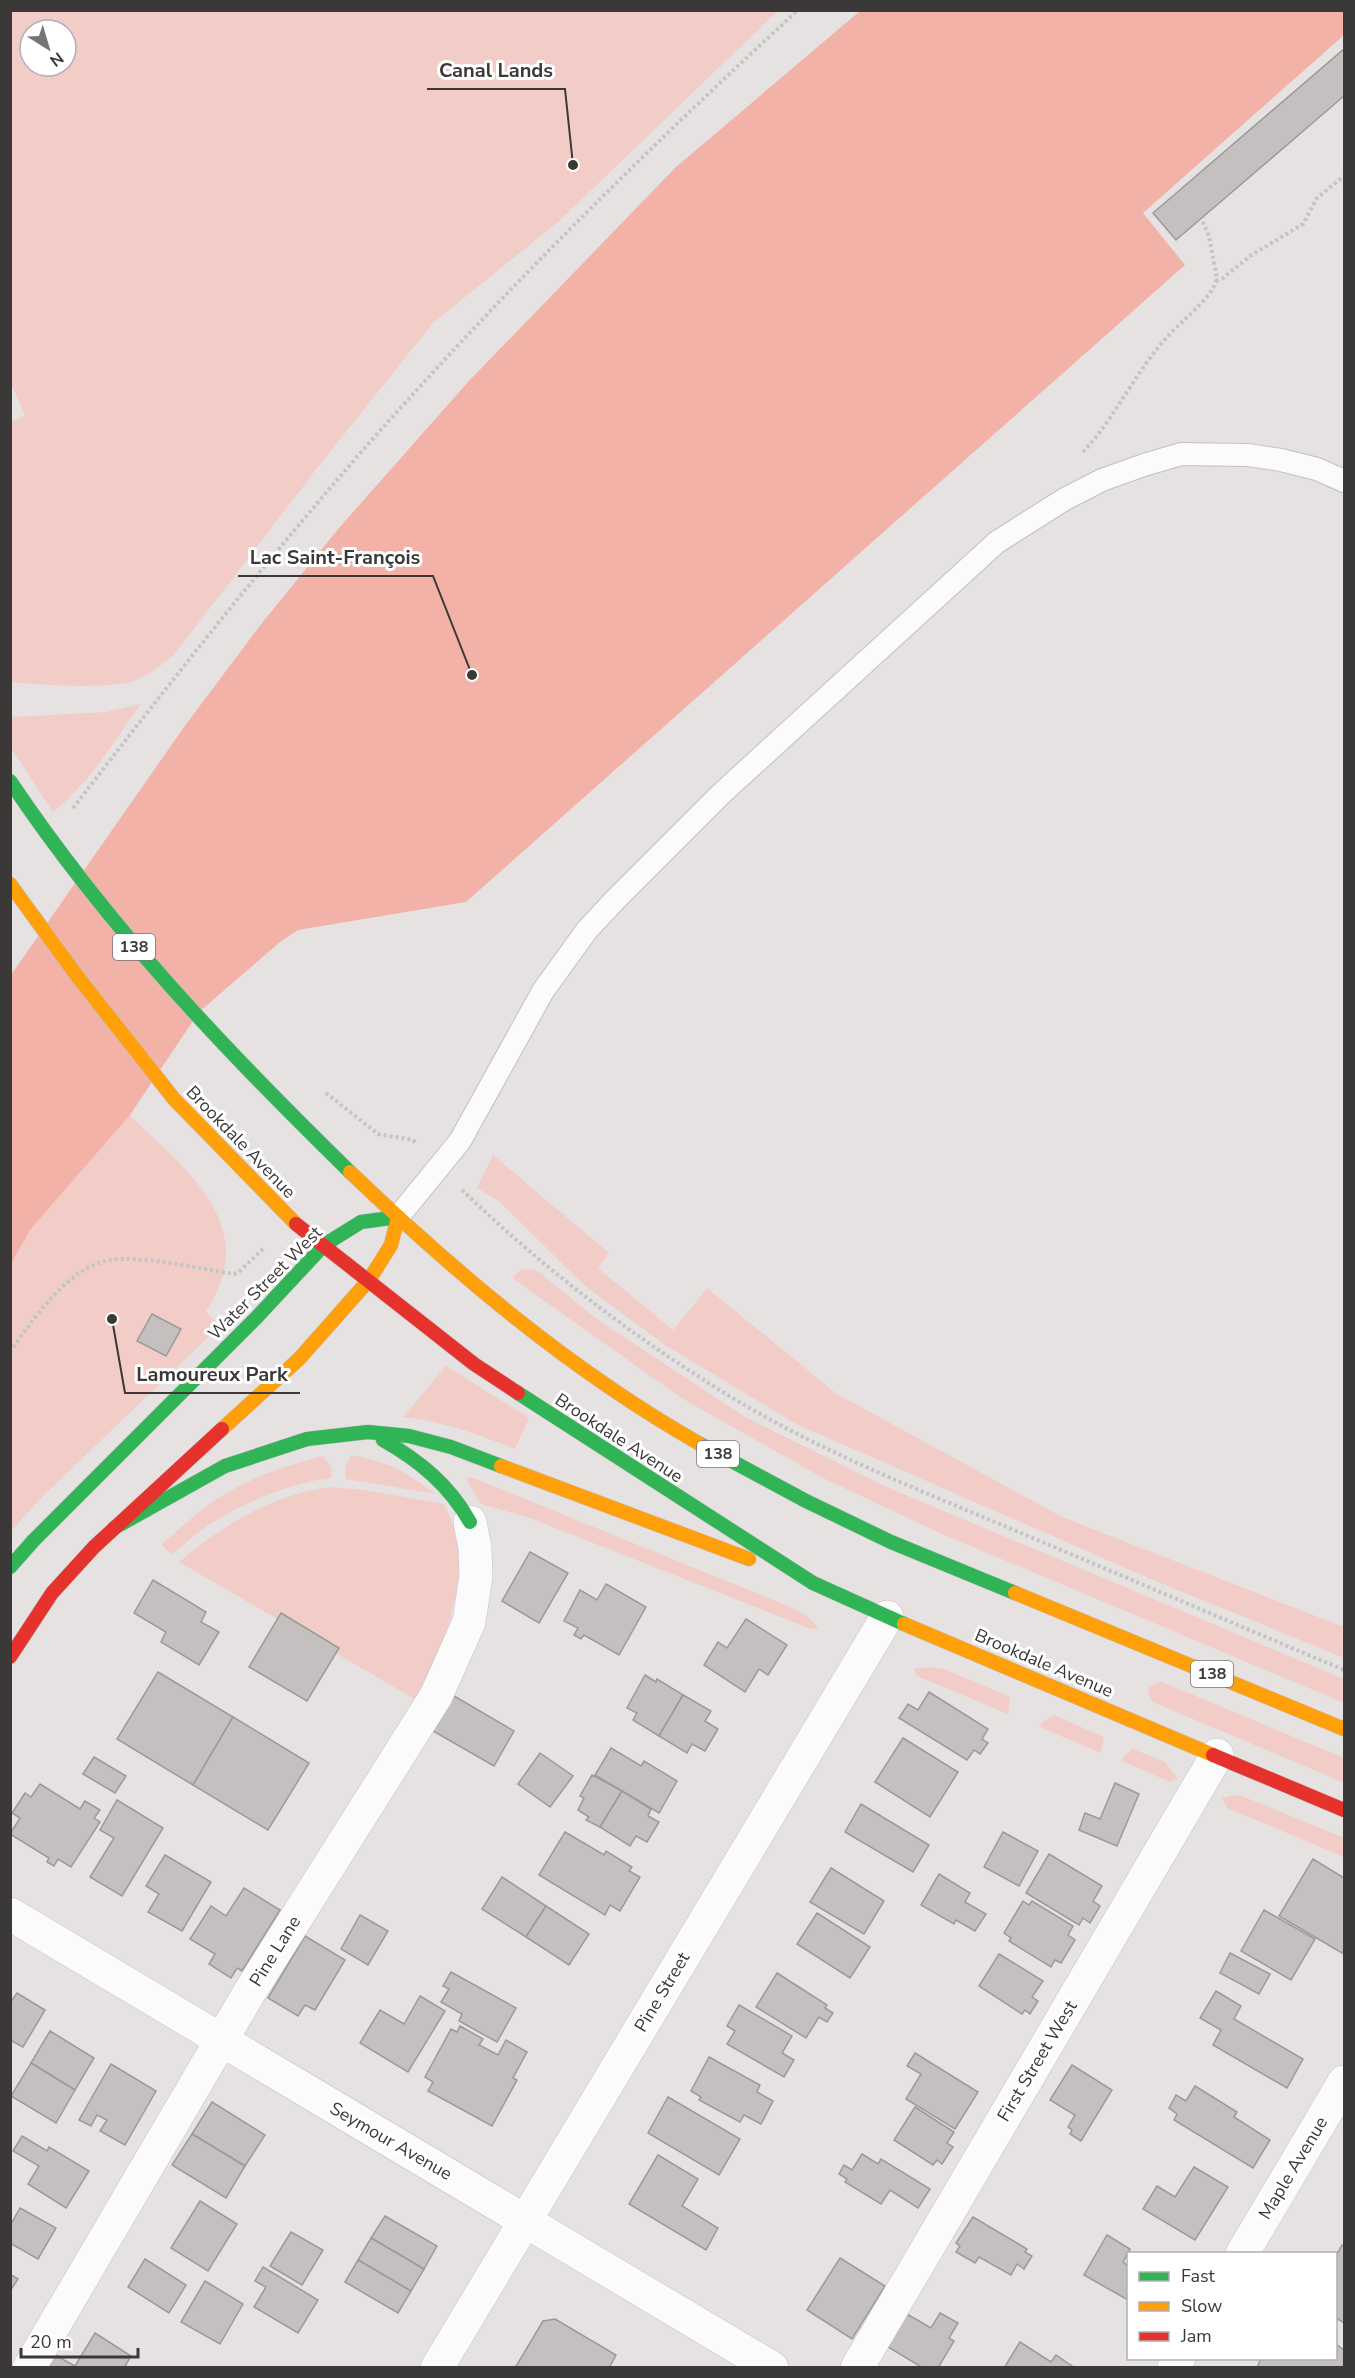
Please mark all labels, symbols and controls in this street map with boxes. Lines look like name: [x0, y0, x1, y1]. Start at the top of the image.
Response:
north arrow: [18, 18, 78, 78]
text: N: [45, 47, 68, 72]
callout: Canal Lands: [427, 51, 565, 89]
text: Canal Lands: [439, 57, 553, 84]
callout: Lac Saint-François: [238, 538, 433, 576]
text: Lac Saint-François: [250, 544, 421, 571]
road number: 138: [113, 934, 155, 960]
street label: Brookdale Avenue: [181, 1080, 301, 1204]
street label: Water Street West: [203, 1220, 328, 1345]
callout: Lamoureux Park: [125, 1355, 300, 1393]
text: Lamoureux Park: [136, 1361, 289, 1388]
street label: Brookdale Avenue: [550, 1388, 688, 1488]
road number: 138: [697, 1441, 739, 1467]
street label: Brookdale Avenue: [971, 1623, 1117, 1703]
road number: 138: [1191, 1661, 1233, 1687]
street label: Pine Lane: [244, 1911, 306, 1991]
street label: Pine Street: [629, 1947, 696, 2036]
street label: First Street West: [991, 1996, 1083, 2126]
street label: Seymour Avenue: [325, 2096, 457, 2186]
street label: Maple Avenue: [1253, 2112, 1333, 2224]
legend: [1127, 2252, 1337, 2360]
text: Fast: [1181, 2264, 1216, 2288]
text: Slow: [1181, 2294, 1222, 2318]
scale bar: [21, 2321, 138, 2359]
text: Jam: [1180, 2324, 1212, 2348]
text: 20 m: [30, 2330, 72, 2354]

